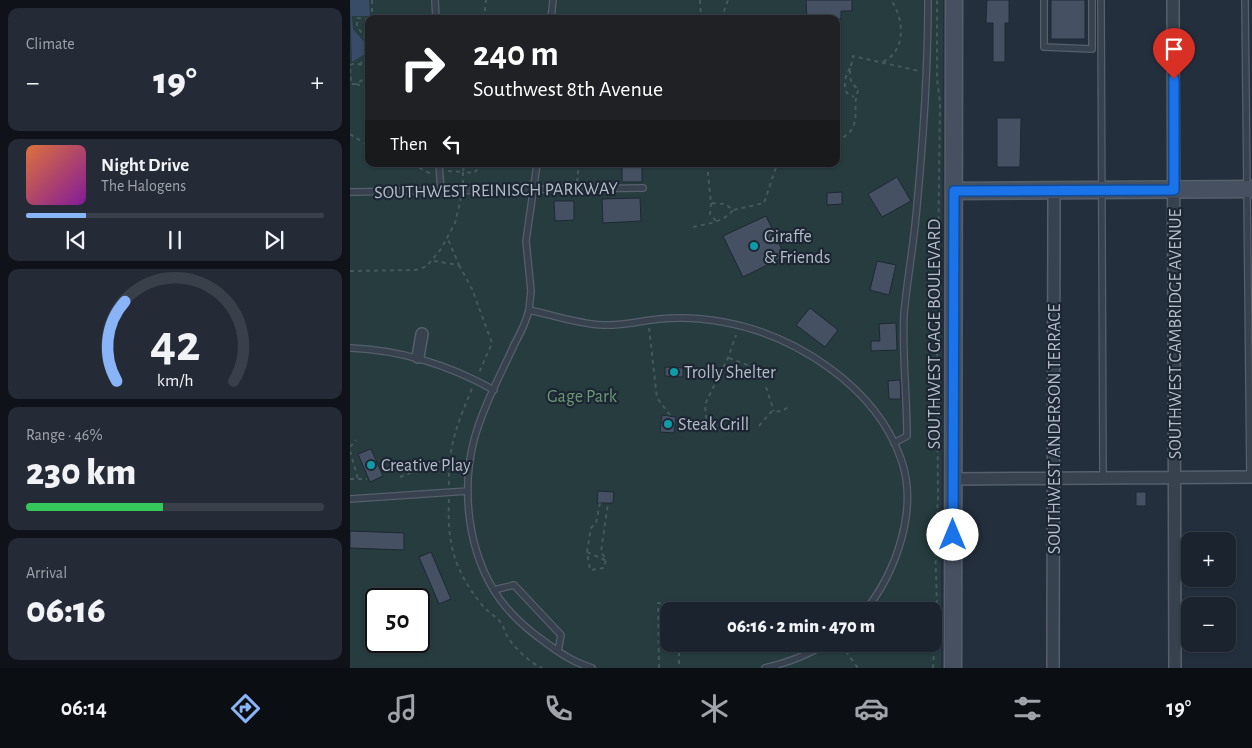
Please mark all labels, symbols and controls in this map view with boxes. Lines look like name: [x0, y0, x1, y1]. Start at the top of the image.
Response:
pin: [1153, 28, 1195, 79]
icon: right: [390, 35, 455, 100]
icon: arrive: [1160, 35, 1188, 63]
text: Climate: [26, 36, 75, 52]
text: 240 m: [473, 37, 559, 72]
text: 19°: [153, 63, 197, 101]
text: −: [26, 69, 39, 97]
text: +: [311, 69, 324, 97]
text: Southwest 8th Avenue: [473, 78, 663, 100]
icon: left: [438, 130, 466, 158]
text: Then: [390, 135, 428, 154]
text: Night Drive: [101, 156, 189, 175]
text: The Halogens: [101, 178, 186, 194]
street label: SOUTHWEST REINISCH PARKWAY: [374, 180, 619, 202]
street label: SOUTHWEST CAMBRIDGE AVENUE: [1167, 209, 1185, 459]
street label: SOUTHWEST GAGE BOULEVARD: [926, 219, 944, 449]
icon: previous: [62, 226, 90, 254]
icon: pause: [161, 226, 189, 254]
icon: next: [260, 226, 288, 254]
place label: Giraffe & Friends: [764, 228, 830, 267]
marker: Giraffe & Friends: [748, 240, 760, 252]
street label: SOUTHWEST ANDERSON TERRACE: [1046, 303, 1064, 554]
text: 42: [150, 318, 200, 370]
place label: Trolly Shelter: [684, 364, 776, 382]
marker: Trolly Shelter: [668, 366, 680, 378]
text: km/h: [157, 372, 193, 390]
park label: Gage Park: [547, 388, 618, 406]
place label: Steak Grill: [678, 416, 749, 434]
marker: Steak Grill: [662, 418, 674, 430]
text: Range · 46%: [26, 427, 103, 443]
text: 230 km: [26, 454, 136, 492]
place label: Creative Play: [381, 457, 471, 475]
marker: Creative Play: [365, 459, 377, 471]
position arrow: [926, 508, 978, 560]
map controls: [1181, 532, 1236, 652]
button: +: [1181, 532, 1236, 587]
text: Arrival: [26, 565, 67, 581]
speed limit sign: 50: [365, 588, 430, 653]
text: 06:16: [26, 592, 106, 630]
button: −: [1181, 597, 1236, 652]
text: 06:16 · 2 min · 470 m: [727, 617, 875, 636]
icon: directions: [228, 691, 263, 726]
icon: music: [385, 691, 420, 726]
icon: phone: [541, 691, 576, 726]
icon: climate: [697, 691, 732, 726]
icon: car: [854, 691, 889, 726]
icon: filters: [1010, 691, 1045, 726]
text: 06:14: [61, 697, 107, 719]
text: 19°: [1166, 697, 1191, 719]

